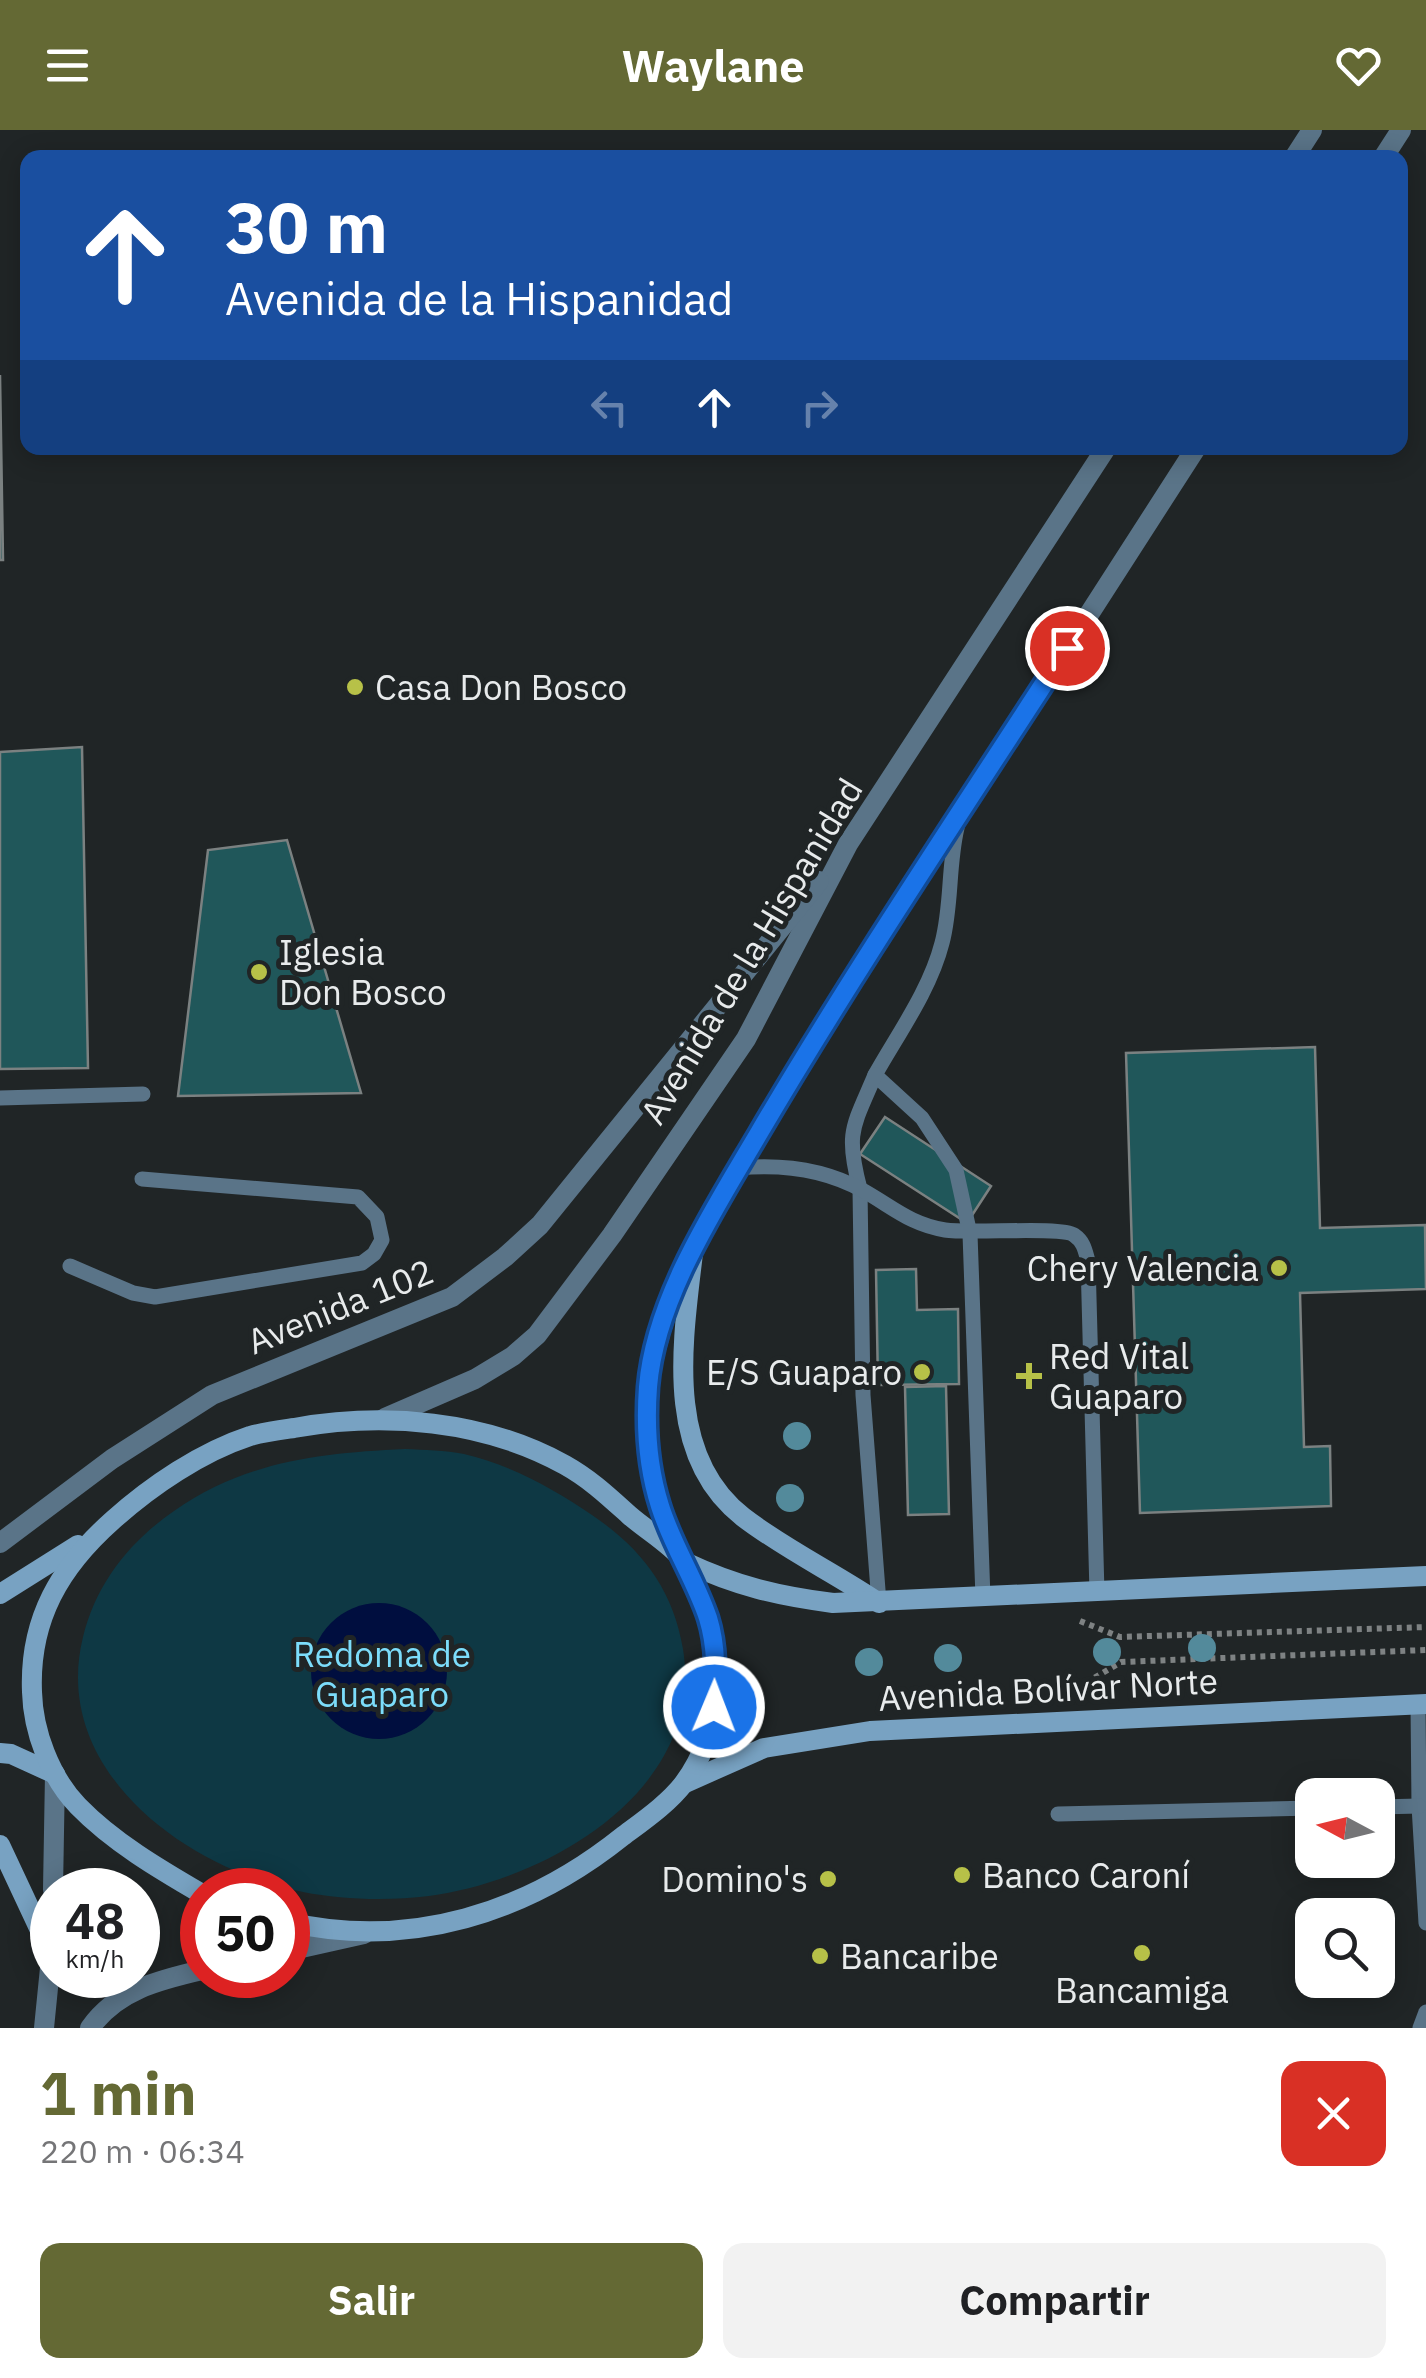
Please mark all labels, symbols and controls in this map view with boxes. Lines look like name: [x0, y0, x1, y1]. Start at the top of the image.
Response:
text: Waylane: [621, 36, 805, 94]
icon: menu: [40, 38, 95, 93]
icon: heart: [1331, 38, 1386, 93]
text: 30 m: [225, 181, 388, 272]
icon: ahead: [60, 190, 190, 320]
text: Avenida de la Hispanidad: [225, 269, 733, 327]
icon: left: [582, 380, 637, 435]
icon: ahead: [687, 380, 742, 435]
icon: right: [792, 380, 847, 435]
pin: [1025, 606, 1110, 691]
icon: arrive: [1040, 621, 1095, 676]
place label: Casa Don Bosco: [375, 664, 627, 710]
marker: Casa Don Bosco: [344, 676, 366, 698]
street label: Avenida de la Hispanidad: [629, 770, 873, 1132]
place label: Iglesia Don Bosco: [279, 929, 447, 1015]
marker: Iglesia Don Bosco: [248, 961, 270, 983]
place label: Chery Valencia: [1027, 1245, 1259, 1291]
street label: Avenida 102: [240, 1248, 440, 1364]
marker: Chery Valencia: [1268, 1257, 1290, 1279]
place label: Red Vital Guaparo: [1049, 1333, 1189, 1419]
place label: E/S Guaparo: [706, 1349, 902, 1395]
marker: E/S Guaparo: [911, 1361, 933, 1383]
marker: Red Vital Guaparo: [1018, 1365, 1040, 1387]
park label: Redoma de Guaparo: [293, 1631, 471, 1717]
position arrow: [662, 1655, 766, 1759]
street label: Avenida Bolívar Norte: [877, 1657, 1219, 1721]
north arrow: [1295, 1778, 1395, 1878]
map controls: [1295, 1778, 1395, 1998]
place label: Banco Caroní: [982, 1852, 1190, 1898]
place label: Domino's: [661, 1856, 808, 1902]
marker: Banco Caroní: [951, 1864, 973, 1886]
speed limit sign: 50: [180, 1868, 310, 1998]
marker: Domino's: [817, 1868, 839, 1890]
text: 48: [65, 1888, 125, 1953]
button: search: [1295, 1898, 1395, 1998]
place label: Bancaribe: [840, 1933, 999, 1979]
text: km/h: [66, 1942, 124, 1975]
marker: Bancamiga: [1131, 1942, 1153, 1964]
marker: Bancaribe: [809, 1945, 831, 1967]
place label: Bancamiga: [1055, 1967, 1229, 2013]
text: 1 min: [40, 2053, 197, 2132]
button: close: [1281, 2061, 1386, 2166]
text: 220 m · 06:34: [40, 2130, 245, 2172]
button: Salir: [40, 2243, 703, 2358]
button: Compartir: [723, 2243, 1386, 2358]

